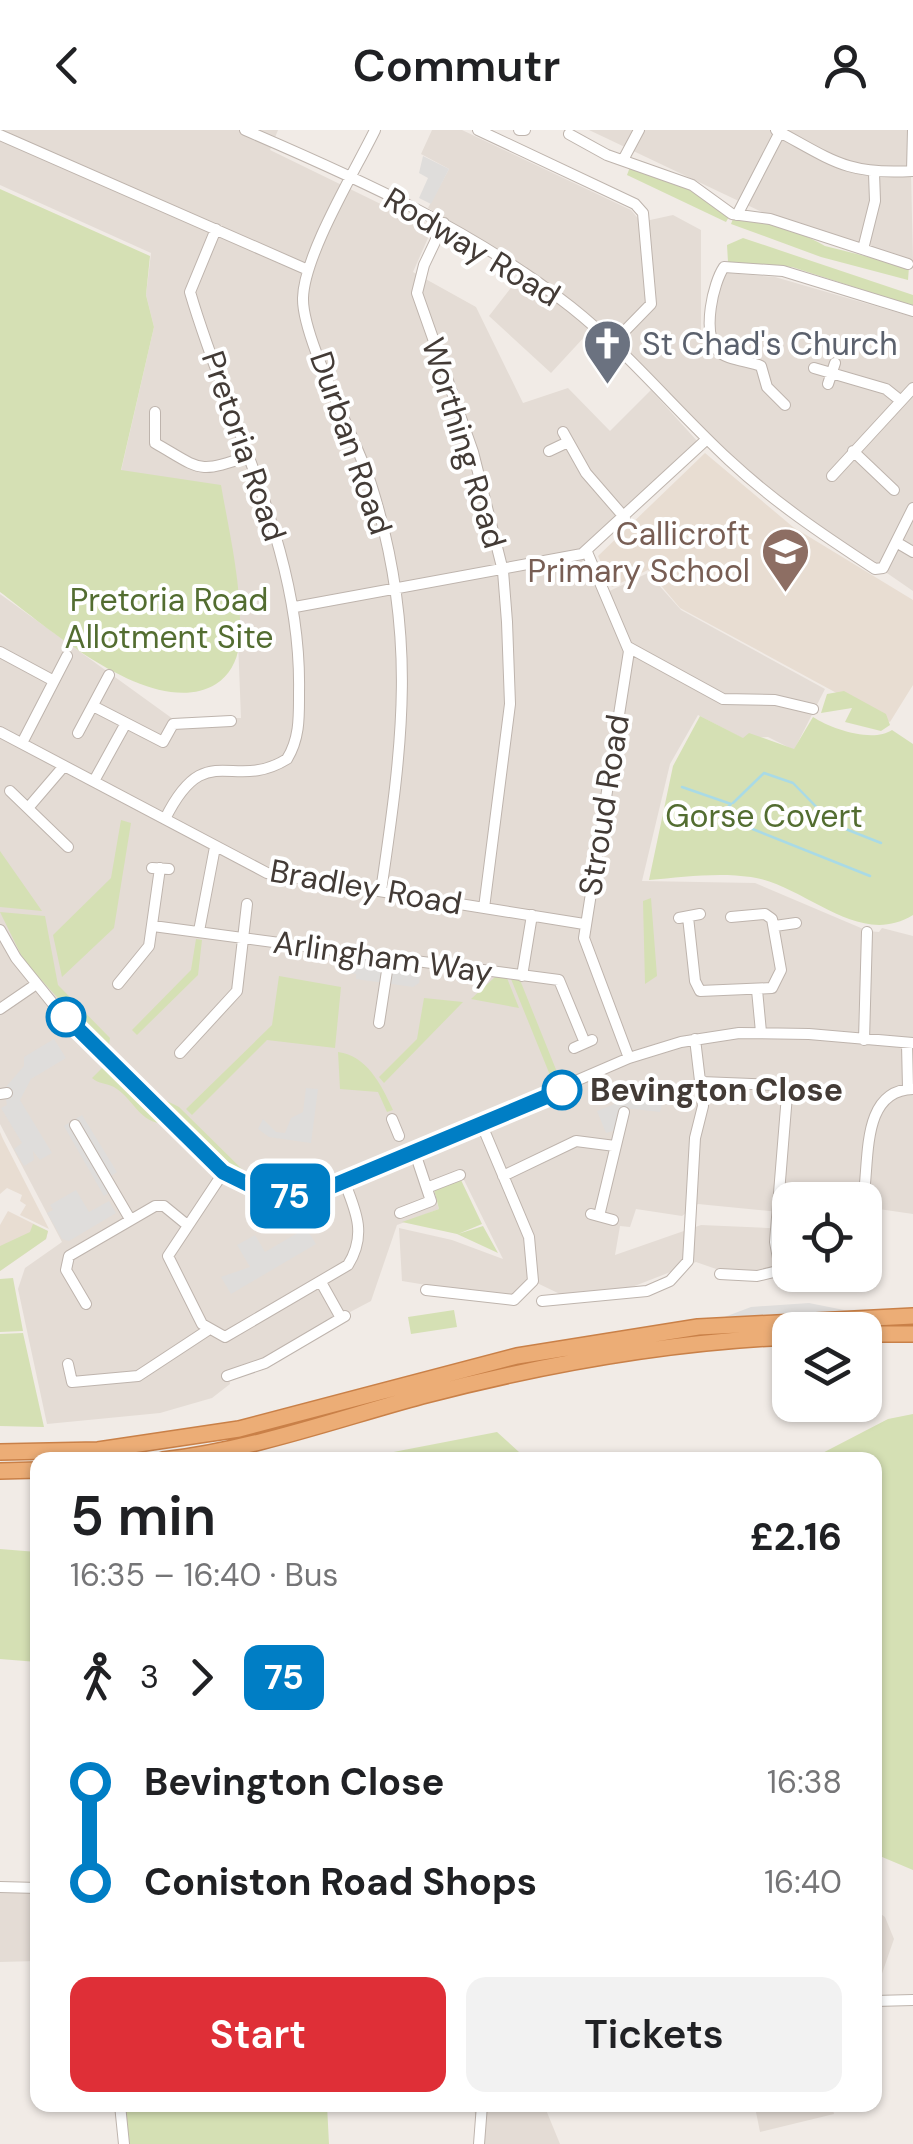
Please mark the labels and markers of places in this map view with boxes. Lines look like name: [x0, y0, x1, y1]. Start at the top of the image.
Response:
church icon: St Chad's Church: [581, 318, 633, 386]
place label: St Chad's Church: [642, 323, 898, 365]
place label: Callicroft Primary School: [528, 513, 750, 592]
school or university icon: Callicroft Primary School: [759, 526, 811, 594]
unlabelled marker: [47, 998, 85, 1036]
place label: Bevington Close: [590, 1069, 843, 1111]
marker: Bevington Close: [543, 1071, 581, 1109]

